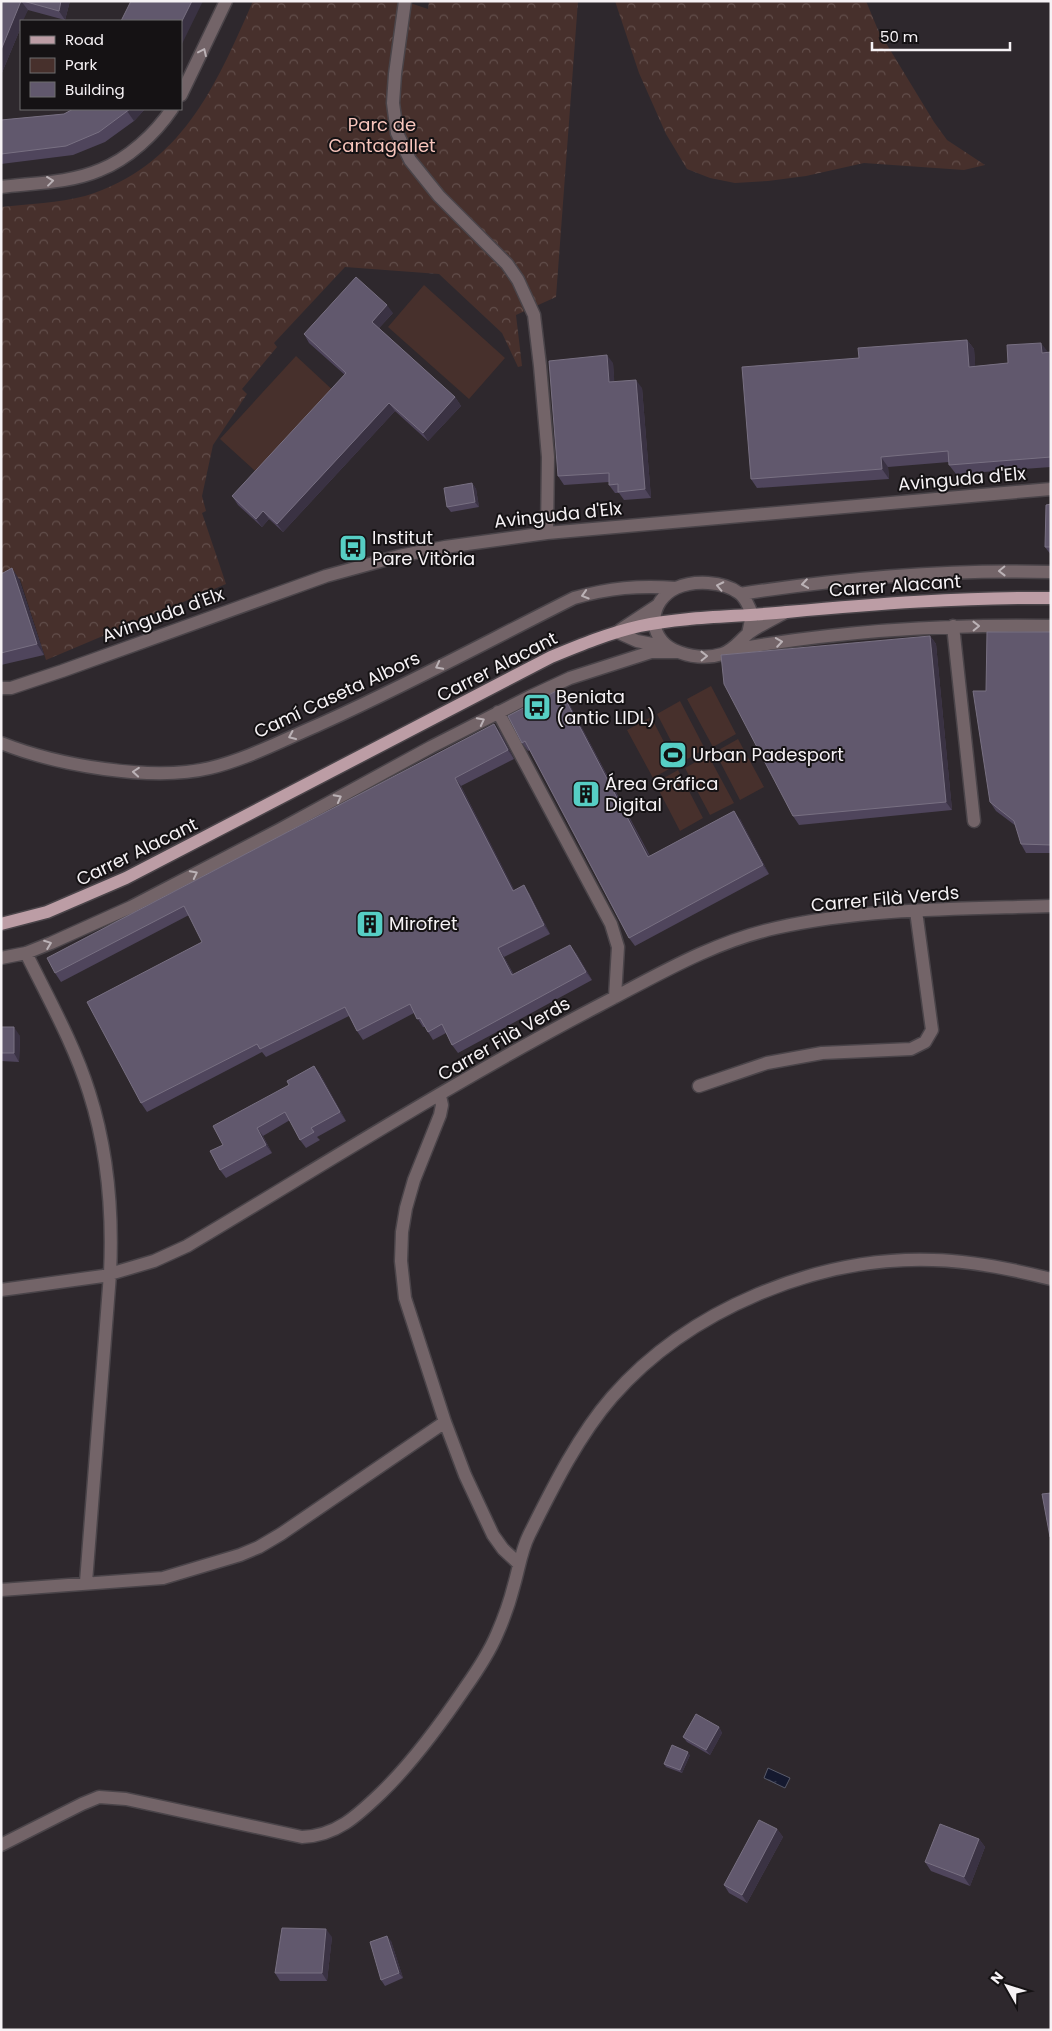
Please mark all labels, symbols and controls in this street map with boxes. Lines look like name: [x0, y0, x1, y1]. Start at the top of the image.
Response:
legend: [20, 20, 182, 110]
scale bar: [872, 20, 1010, 52]
text: 50 m: [880, 26, 918, 47]
text: Road: [65, 29, 104, 50]
one-way arrow: [197, 48, 208, 57]
text: Park: [65, 54, 97, 75]
text: Building: [65, 79, 125, 100]
park label: Parc de Cantagallet: [328, 112, 436, 158]
one-way arrow: [46, 176, 54, 187]
street label: Avinguda d'Elx: [897, 460, 1027, 497]
street label: Avinguda d'Elx: [493, 495, 623, 534]
place label: Institut Pare Vitòria: [372, 525, 475, 571]
bus stop icon: Institut Pare Vitòria: [338, 533, 368, 563]
one-way arrow: [998, 566, 1006, 576]
street label: Carrer Alacant: [828, 568, 962, 603]
one-way arrow: [801, 578, 809, 588]
street label: Avinguda d'Elx: [98, 581, 228, 648]
one-way arrow: [716, 581, 725, 591]
one-way arrow: [581, 590, 590, 600]
one-way arrow: [972, 621, 980, 631]
street label: Carrer Alacant: [432, 625, 561, 708]
one-way arrow: [775, 637, 783, 648]
street label: Camí Caseta Albors: [250, 645, 424, 744]
one-way arrow: [700, 651, 708, 661]
one-way arrow: [435, 660, 444, 670]
place label: Beniata (antic LIDL): [556, 684, 655, 730]
bus stop icon: Beniata (antic LIDL): [522, 692, 552, 722]
one-way arrow: [476, 717, 485, 727]
one-way arrow: [288, 730, 297, 741]
sports icon: Urban Padesport: [658, 740, 688, 770]
place label: Urban Padesport: [692, 742, 844, 767]
one-way arrow: [132, 766, 140, 777]
place label: Área Gráfica Digital: [605, 771, 718, 817]
building icon: Área Gráfica Digital: [571, 779, 601, 809]
one-way arrow: [332, 794, 341, 804]
street label: Carrer Alacant: [72, 811, 202, 892]
one-way arrow: [189, 870, 198, 880]
street label: Carrer Filà Verds: [810, 880, 960, 917]
building icon: Mirofret: [355, 909, 385, 939]
place label: Mirofret: [389, 911, 458, 936]
one-way arrow: [43, 940, 52, 951]
street label: Carrer Filà Verds: [433, 991, 574, 1087]
north arrow: [982, 1961, 1032, 2011]
text: N: [986, 1967, 1008, 1988]

